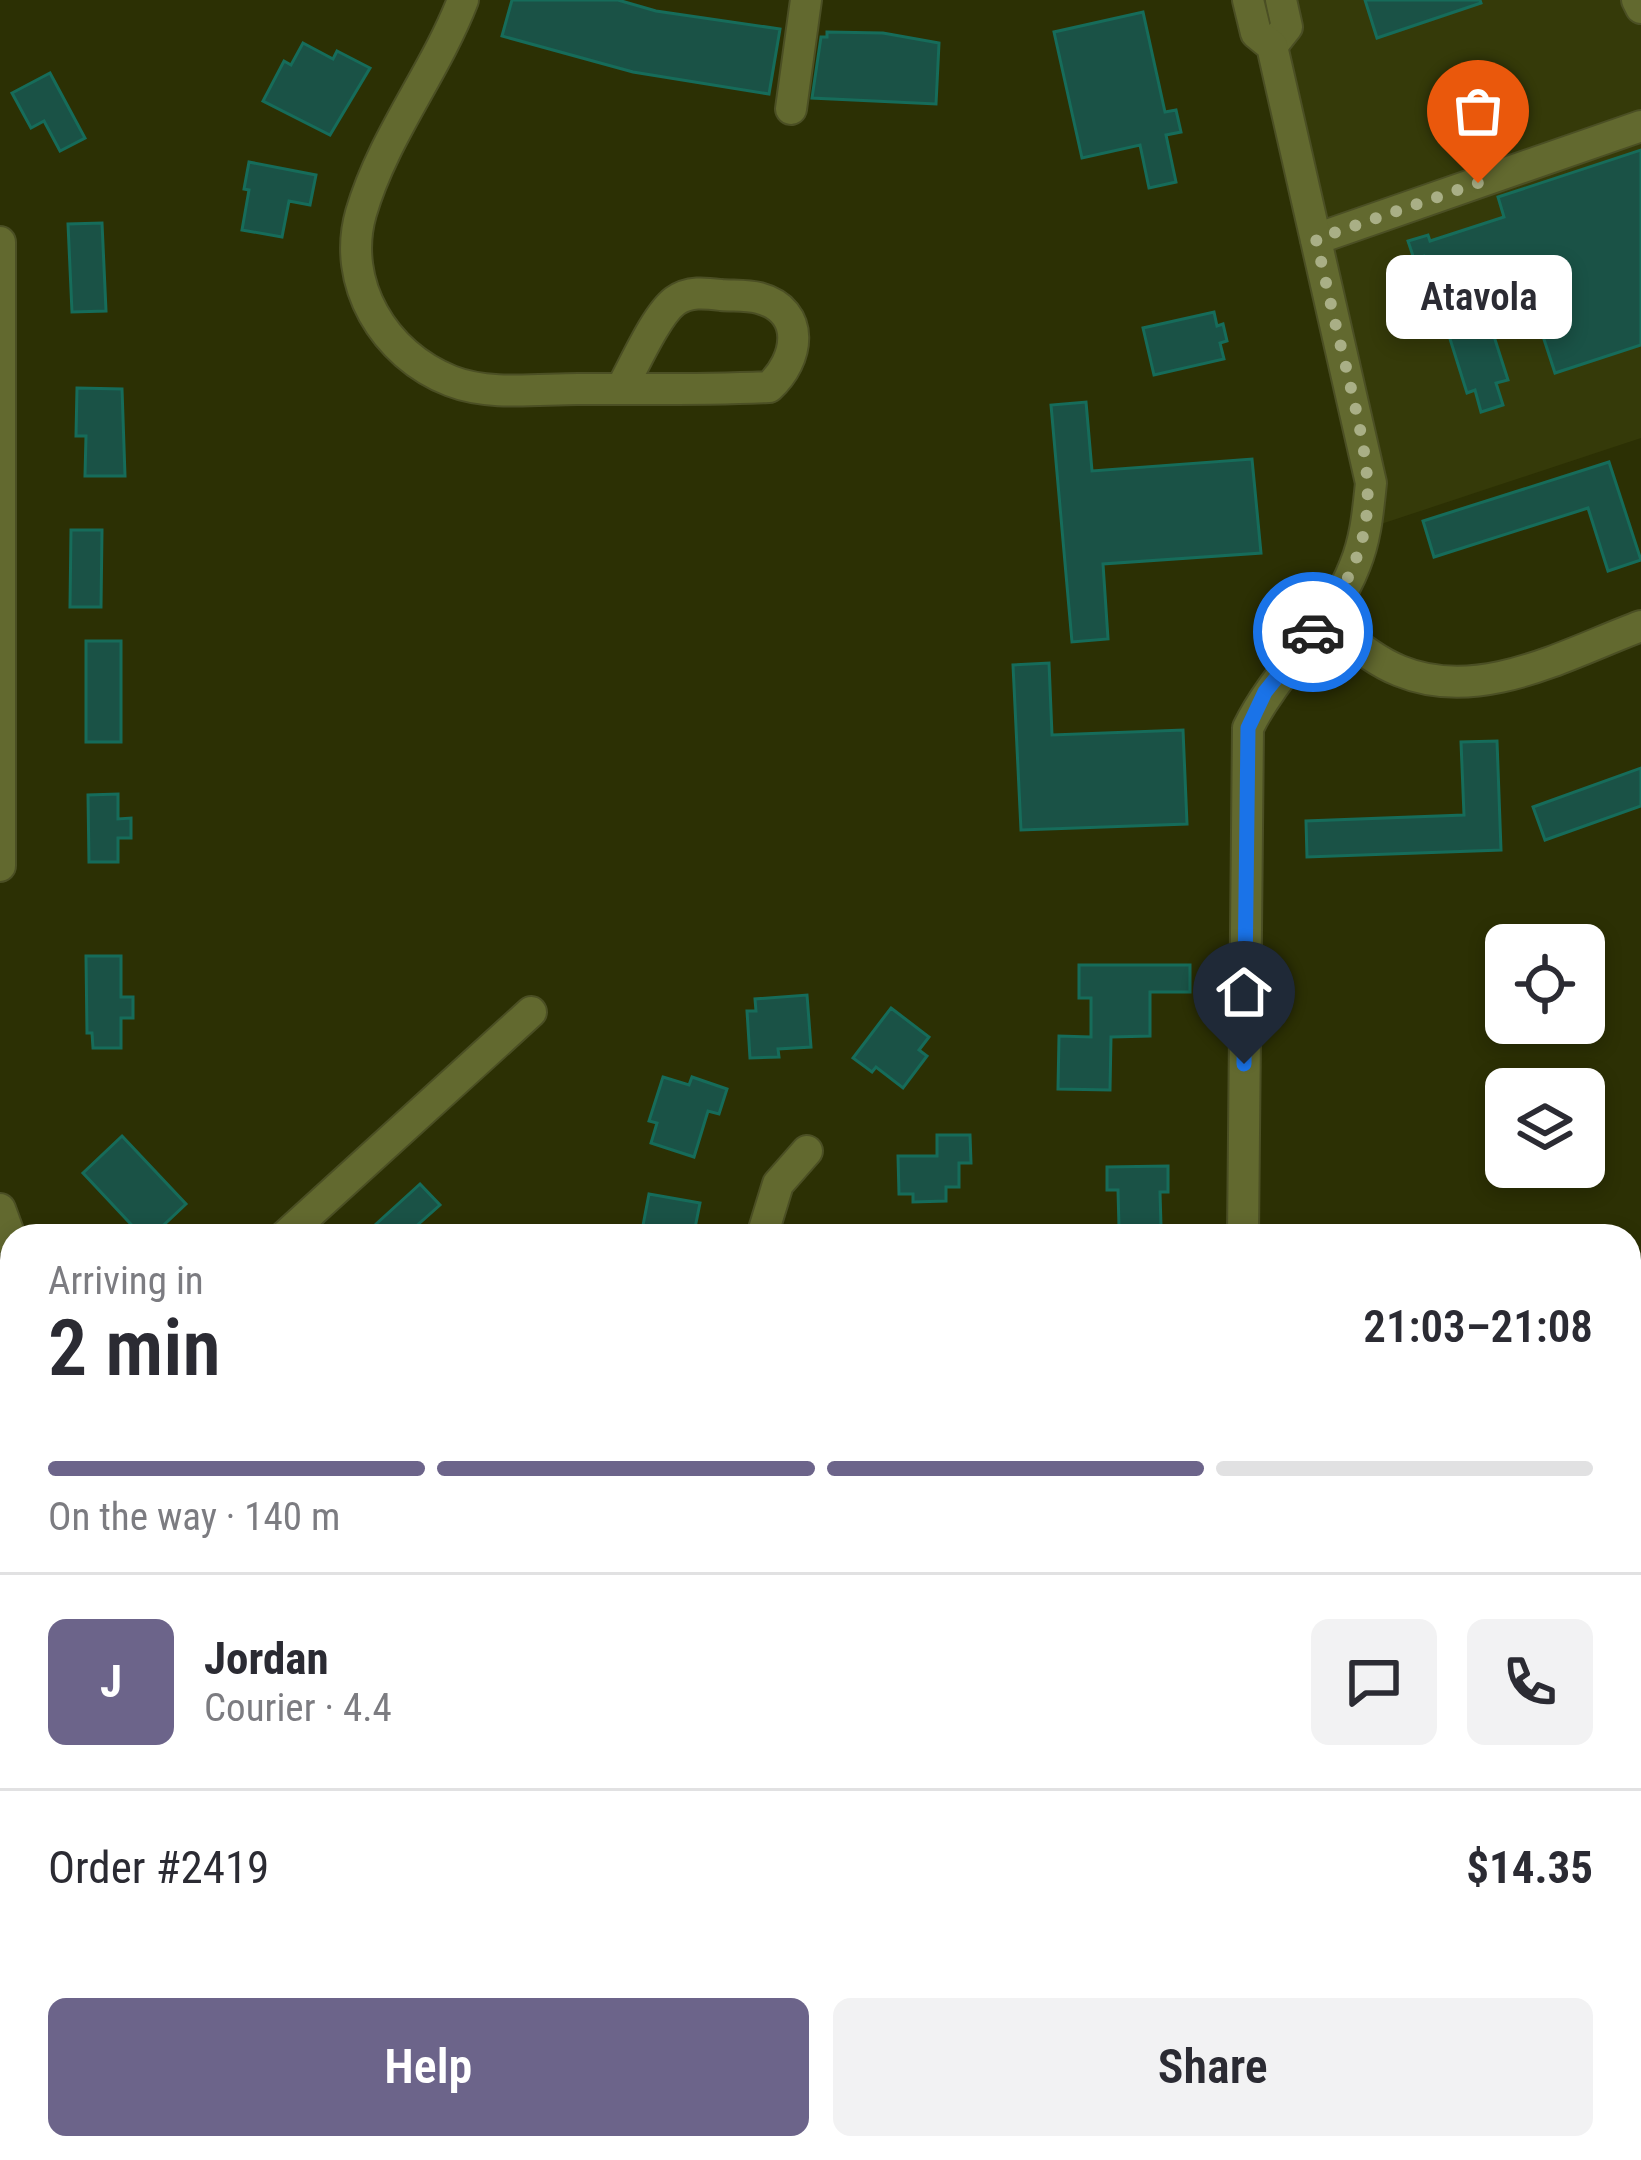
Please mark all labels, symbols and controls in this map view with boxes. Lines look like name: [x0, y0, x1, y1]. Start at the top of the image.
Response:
pin: [1427, 60, 1529, 183]
icon: bag: [1445, 78, 1511, 144]
callout: Atavola: [1385, 255, 1571, 339]
text: Atavola: [1420, 274, 1538, 320]
courier: [1253, 572, 1373, 692]
icon: car: [1280, 599, 1346, 665]
map controls: [1485, 924, 1605, 1188]
button: locate: [1485, 924, 1605, 1044]
pin: [1193, 941, 1295, 1064]
icon: home: [1211, 959, 1277, 1025]
button: layers: [1485, 1068, 1605, 1188]
text: Arriving in: [48, 1258, 204, 1304]
text: 21:03–21:08: [1363, 1300, 1593, 1353]
text: 2 min: [48, 1303, 221, 1394]
text: On the way · 140 m: [48, 1494, 340, 1540]
button: chat: [1311, 1619, 1437, 1745]
button: phone: [1467, 1619, 1593, 1745]
text: Jordan: [204, 1632, 329, 1685]
text: J: [100, 1655, 122, 1708]
text: Courier · 4.4: [204, 1685, 392, 1731]
text: Order #2419: [48, 1841, 269, 1894]
text: $14.35: [1466, 1841, 1593, 1894]
button: Help: [48, 1998, 809, 2136]
button: Share: [833, 1998, 1593, 2136]

